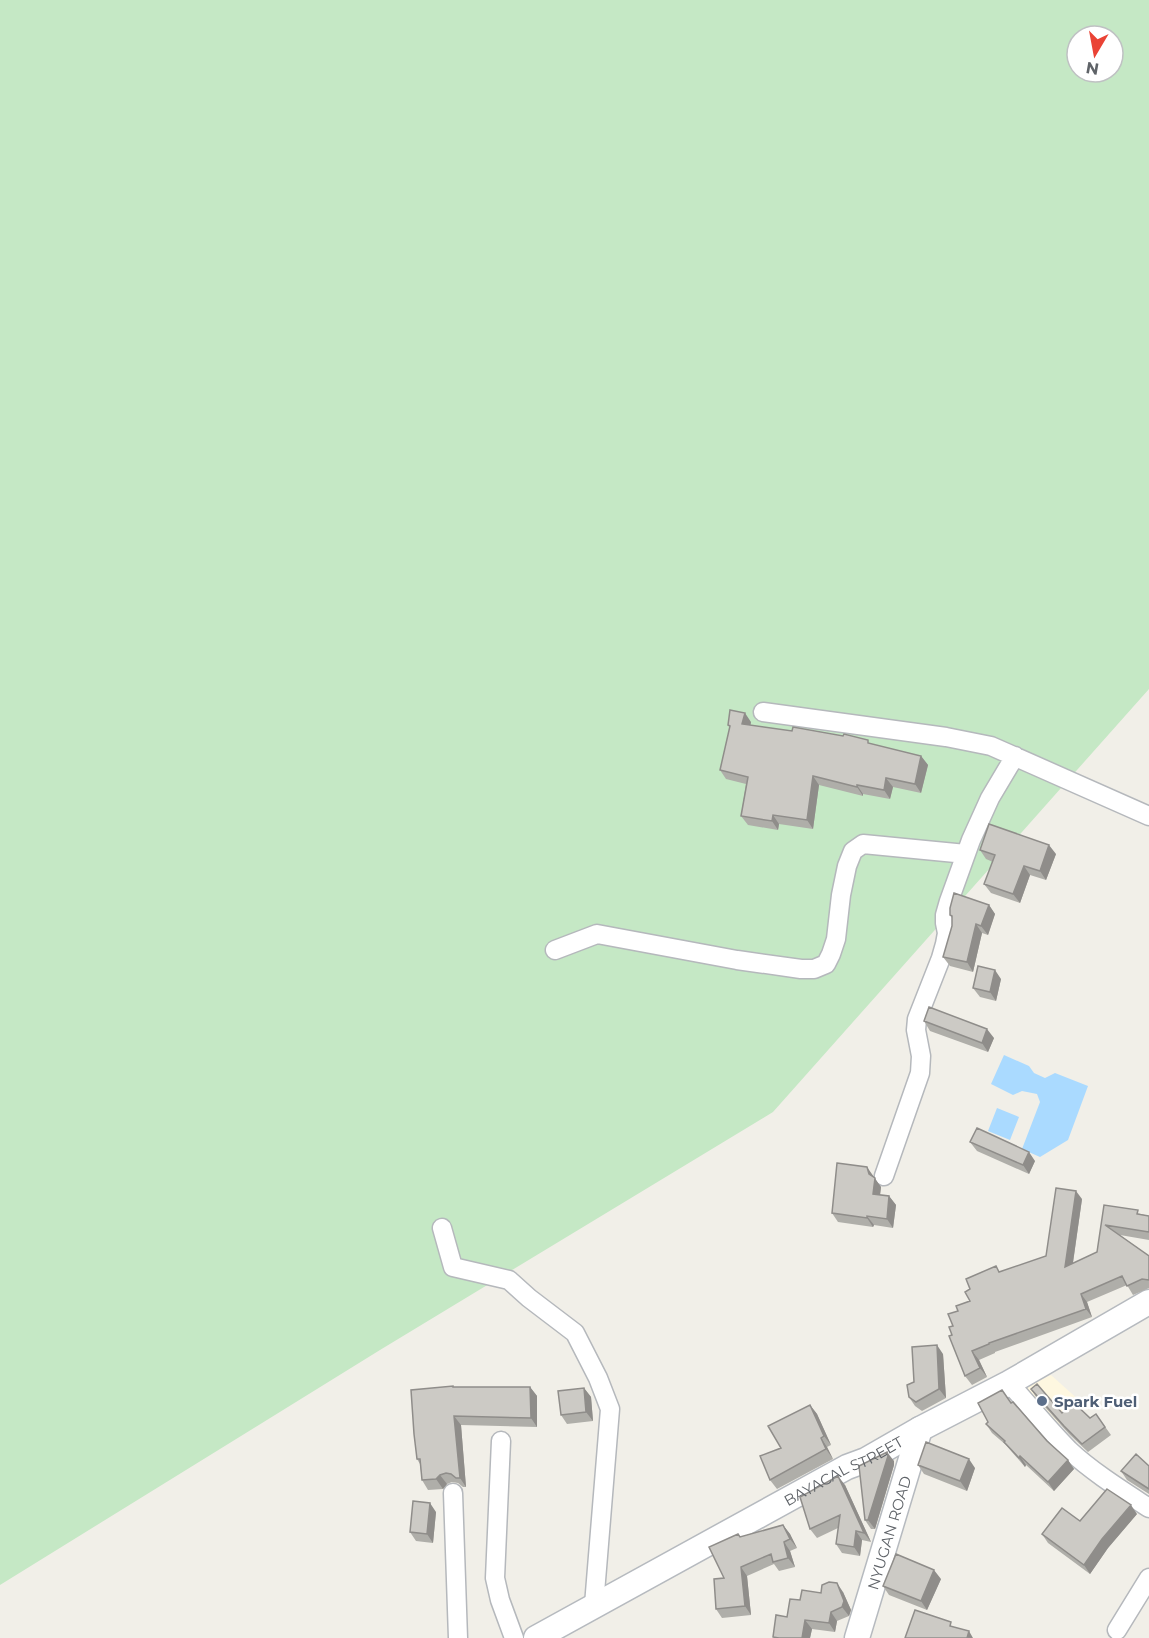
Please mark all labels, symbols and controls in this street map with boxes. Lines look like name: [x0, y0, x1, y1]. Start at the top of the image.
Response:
north arrow: [1065, 24, 1125, 84]
text: N: [1084, 58, 1101, 79]
place label: Spark Fuel: [1054, 1392, 1137, 1411]
marker: Spark Fuel: [1035, 1394, 1049, 1408]
street label: BAYACAL STREET: [780, 1431, 906, 1509]
street label: NYUGAN ROAD: [863, 1473, 915, 1592]

